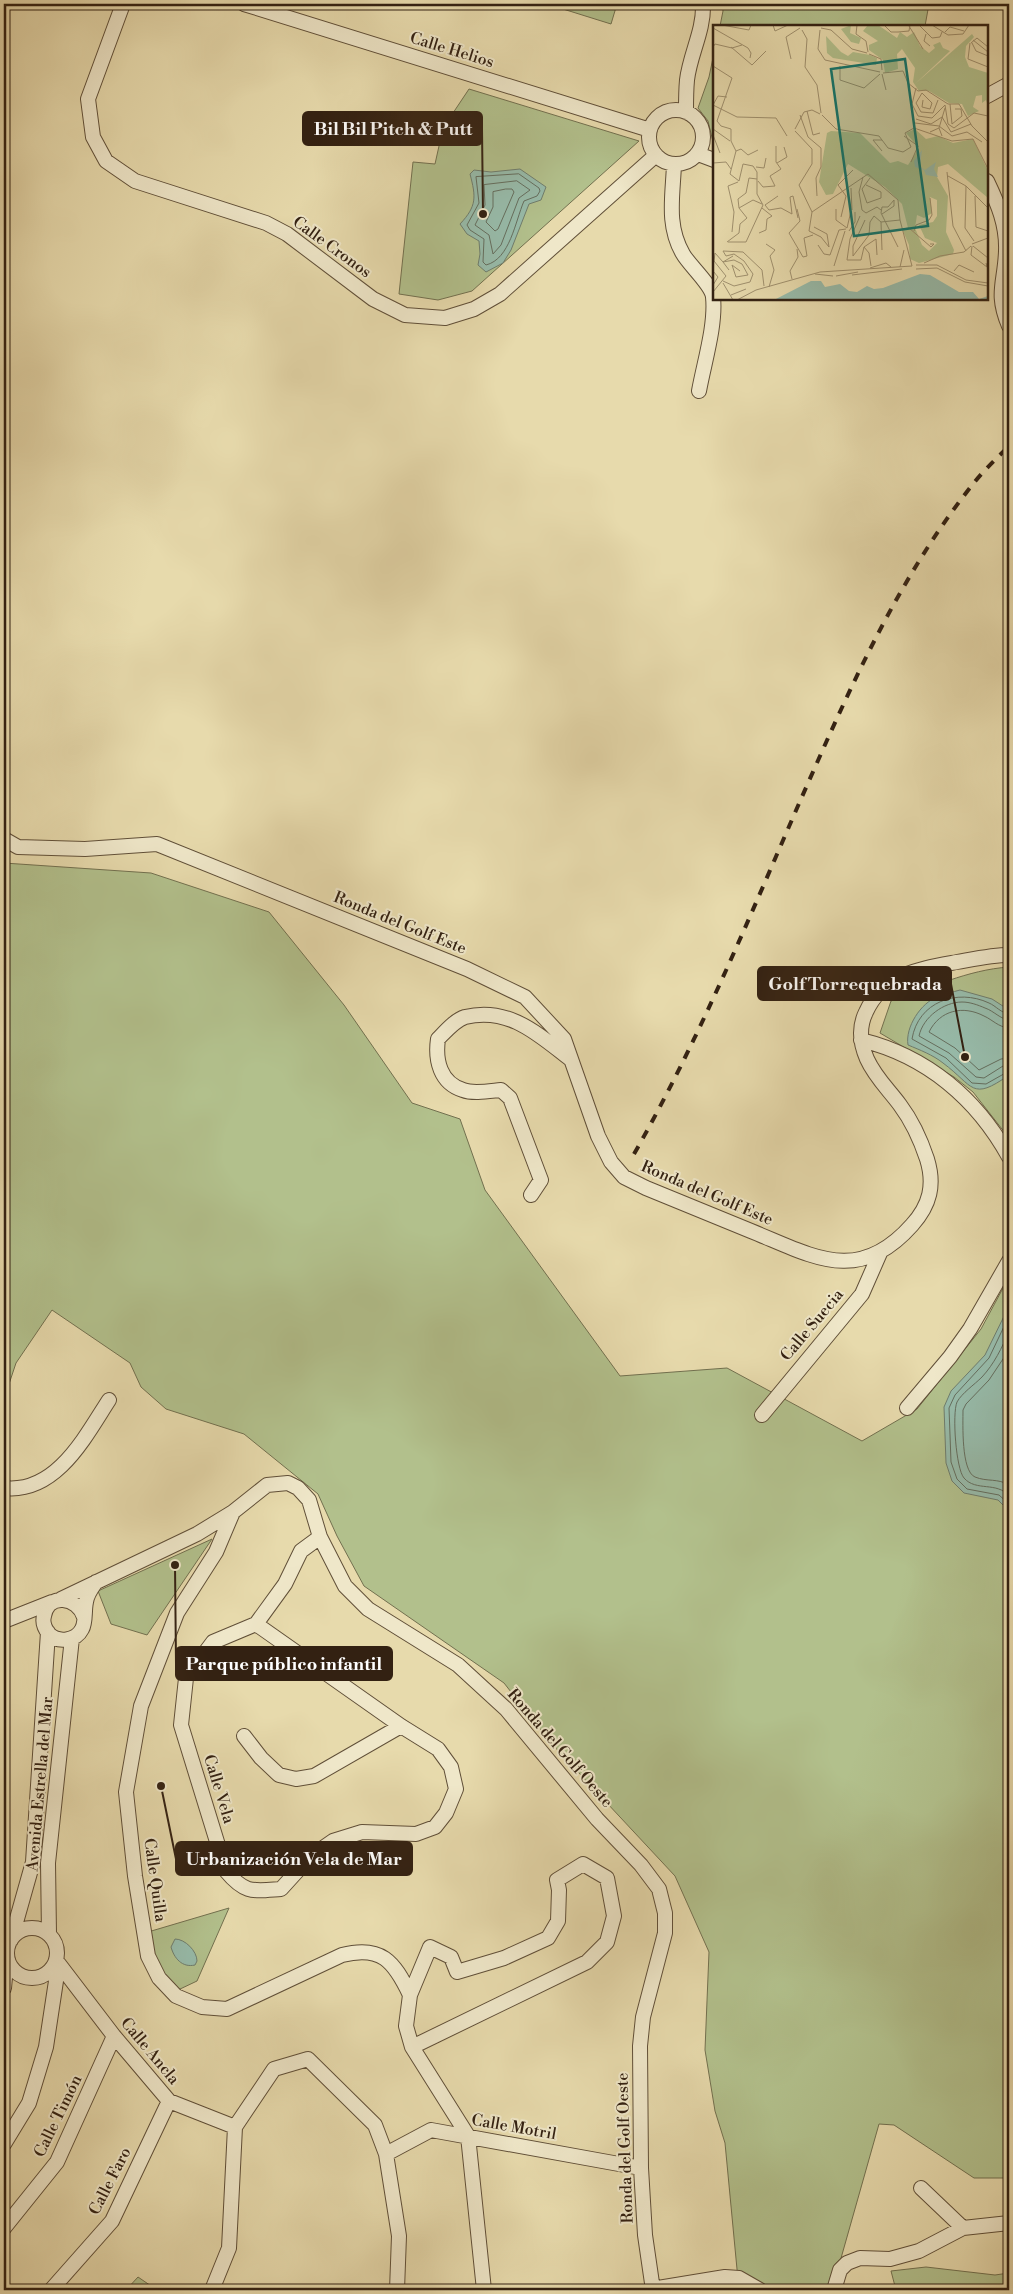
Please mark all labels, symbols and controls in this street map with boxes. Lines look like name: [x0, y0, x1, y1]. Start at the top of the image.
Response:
inset map: [713, 25, 988, 300]
street label: Calle Helios: [408, 28, 496, 72]
callout: Bil Bil Pitch & Putt: [303, 112, 482, 145]
text: Bil Bil Pitch & Putt: [314, 118, 473, 141]
street label: Calle Cronos: [289, 212, 375, 282]
street label: Ronda del Golf Este: [331, 887, 469, 959]
callout: Golf Torrequebrada: [758, 967, 951, 1000]
text: Golf Torrequebrada: [768, 973, 942, 996]
street label: Ronda del Golf Este: [638, 1156, 776, 1230]
street label: Calle Suecia: [776, 1284, 848, 1365]
callout: Parque público infantil: [176, 1647, 392, 1680]
text: Parque público infantil: [186, 1653, 382, 1676]
street label: Ronda del Golf Oeste: [503, 1684, 617, 1812]
street label: Avenida Estrella del Mar: [22, 1696, 58, 1873]
street label: Calle Vela: [199, 1752, 239, 1827]
street label: Calle Quilla: [139, 1837, 171, 1924]
callout: Urbanización Vela de Mar: [176, 1842, 412, 1875]
text: Urbanización Vela de Mar: [186, 1848, 402, 1871]
street label: Calle Ancla: [116, 2013, 184, 2089]
street label: Calle Timón: [30, 2071, 87, 2160]
street label: Ronda del Golf Oeste: [612, 2072, 638, 2224]
street label: Calle Motril: [470, 2110, 558, 2144]
street label: Calle Faro: [84, 2144, 136, 2218]

